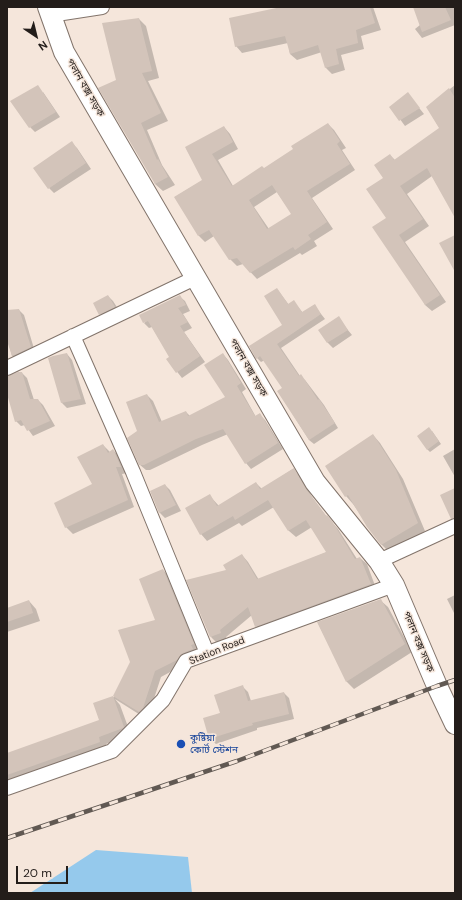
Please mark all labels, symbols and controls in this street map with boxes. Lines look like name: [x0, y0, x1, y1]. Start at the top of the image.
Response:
north arrow: [16, 16, 56, 56]
text: N: [36, 38, 50, 54]
street label: পলান বক্স সড়ক: [64, 57, 106, 119]
street label: পলান বক্স সড়ক: [227, 337, 269, 399]
street label: পলান বক্স সড়ক: [400, 610, 436, 674]
street label: Station Road: [187, 634, 247, 668]
place label: কুষ্টিয়া কোর্ট স্টেশন: [190, 732, 238, 756]
marker: কুষ্টিয়া কোর্ট স্টেশন: [175, 738, 187, 750]
scale bar: [18, 858, 70, 884]
text: 20 m: [23, 865, 52, 881]

